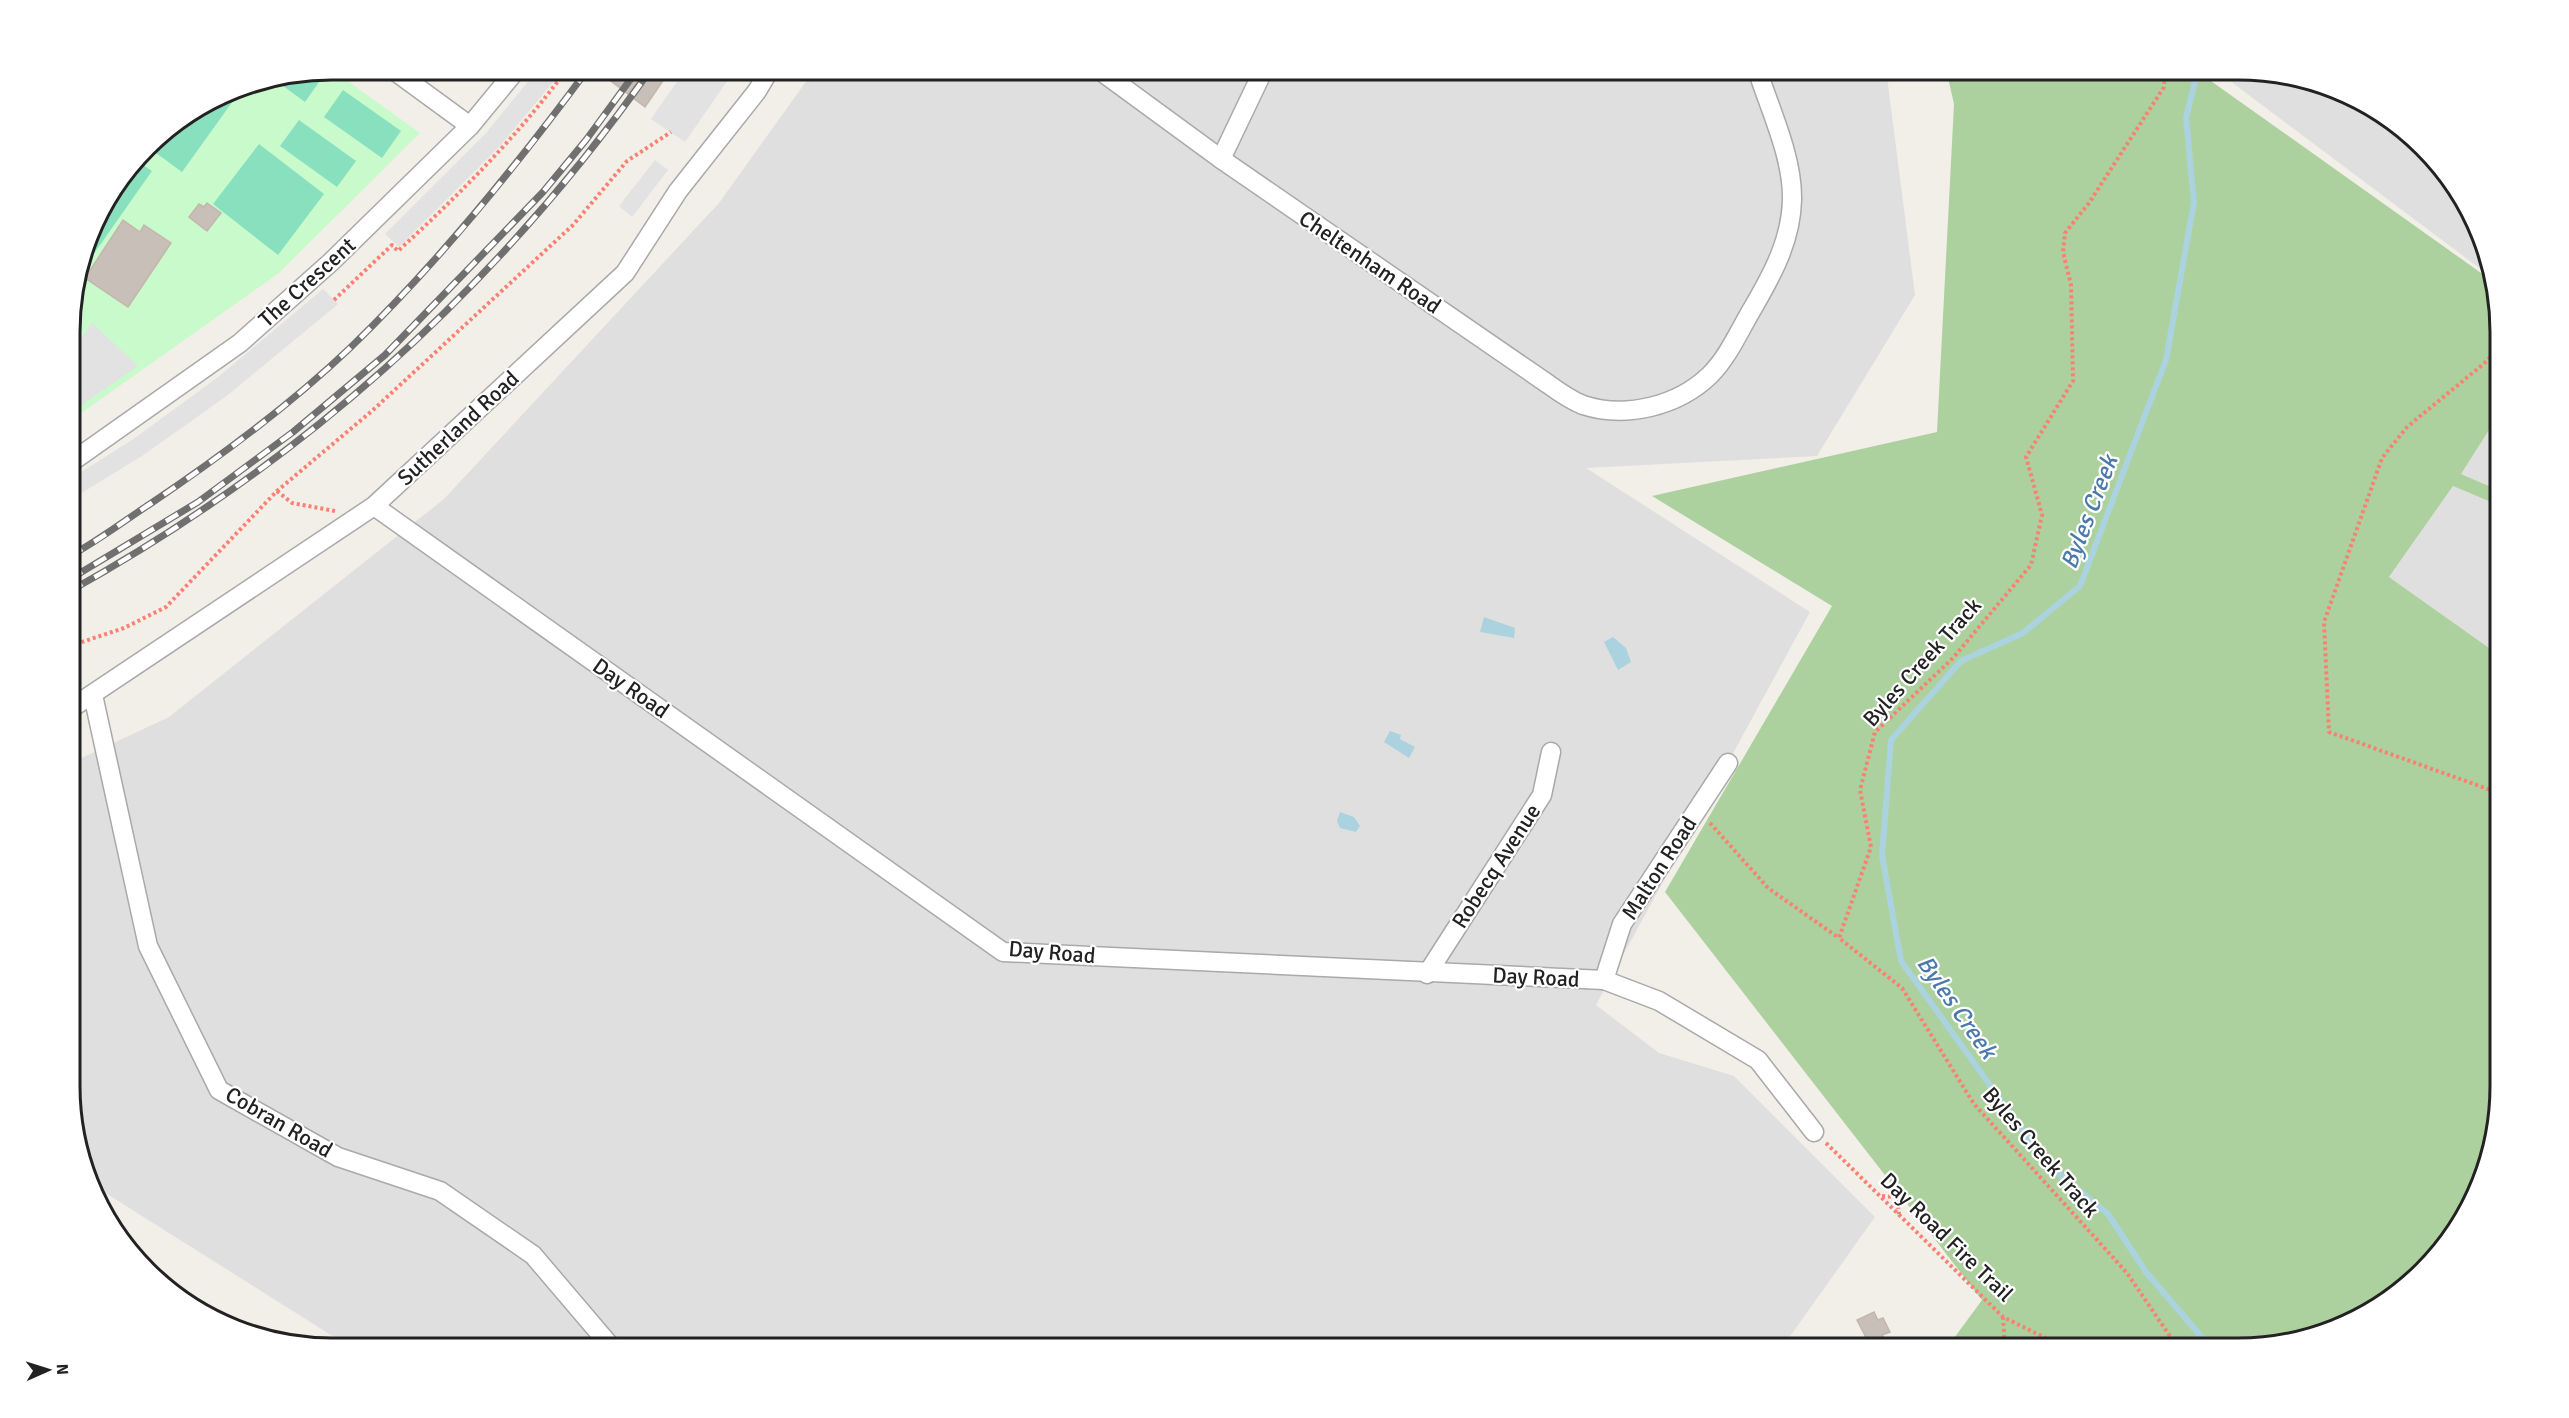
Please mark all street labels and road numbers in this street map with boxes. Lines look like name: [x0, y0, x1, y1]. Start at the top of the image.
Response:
street label: Cheltenham Road: [1294, 205, 1446, 319]
street label: The Crescent: [253, 231, 361, 333]
street label: Sutherland Road: [392, 365, 524, 491]
street label: Byles Creek Track: [1857, 592, 1987, 732]
street label: Day Road: [588, 652, 674, 724]
street label: Robecq Avenue: [1446, 799, 1546, 933]
street label: Malton Road: [1616, 811, 1702, 925]
street label: Day Road: [1007, 935, 1097, 969]
street label: Day Road: [1492, 961, 1580, 993]
street label: Cobran Road: [221, 1081, 337, 1163]
street label: Byles Creek Track: [1977, 1081, 2105, 1223]
street label: Day Road Fire Trail: [1875, 1167, 2019, 1307]

